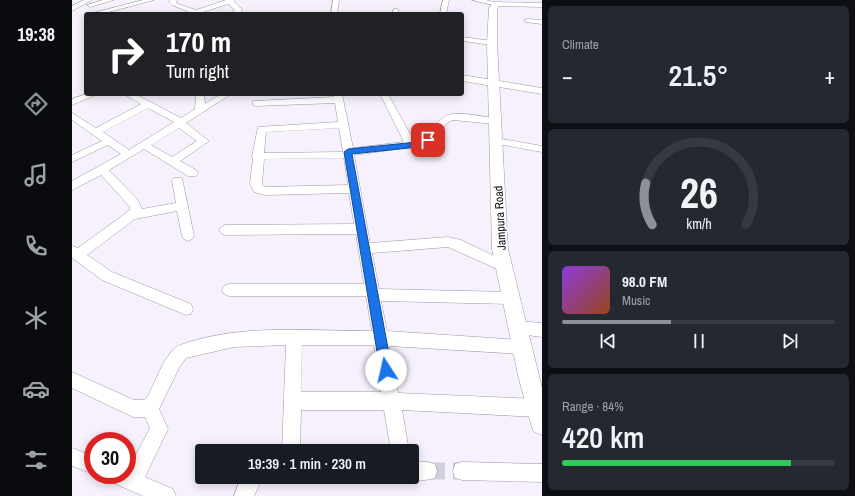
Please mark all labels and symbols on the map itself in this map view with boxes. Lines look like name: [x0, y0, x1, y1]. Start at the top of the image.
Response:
pin: [411, 123, 445, 157]
street label: Jampura Road: [490, 185, 510, 251]
position arrow: [365, 349, 407, 391]
speed limit sign: 30: [84, 432, 136, 484]

